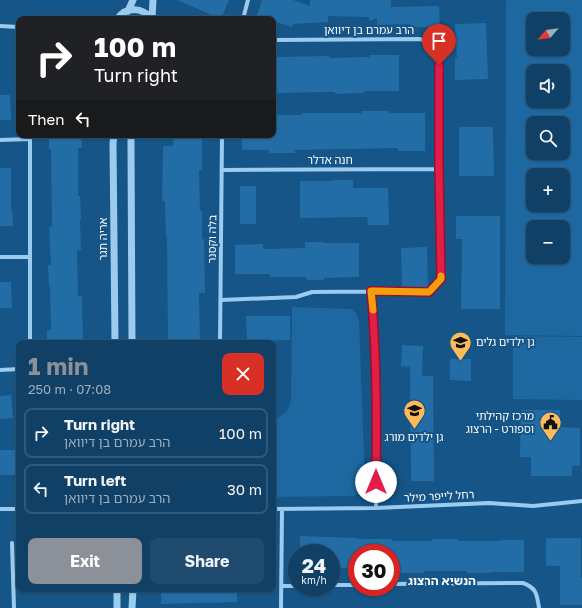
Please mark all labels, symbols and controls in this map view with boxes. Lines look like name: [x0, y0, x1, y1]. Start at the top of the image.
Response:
north arrow: [526, 12, 570, 56]
map controls: [526, 12, 570, 264]
street label: הרב עמרם בן דיוואן: [324, 23, 414, 36]
pin: [422, 24, 456, 65]
text: 100 m: [94, 30, 176, 63]
icon: arrive: [428, 30, 450, 52]
icon: right: [28, 32, 80, 84]
text: Turn right: [94, 64, 178, 86]
button: sound: [526, 64, 570, 108]
icon: left: [72, 108, 94, 130]
text: Then: [28, 110, 64, 128]
button: search: [526, 116, 570, 160]
street label: חנה אדלר: [307, 153, 353, 166]
button: +: [526, 168, 570, 212]
street label: בלה וקסנר: [205, 214, 218, 264]
street label: אריה תגר: [96, 218, 109, 260]
button: −: [526, 220, 570, 264]
school or university icon: גן ילדים גלים: [447, 329, 473, 362]
place label: גן ילדים גלים: [476, 335, 535, 348]
text: 1 min: [28, 351, 88, 380]
button: close: [222, 353, 264, 395]
text: 250 m · 07:08: [28, 381, 111, 397]
school or university icon: גן ילדים מורג: [401, 398, 427, 431]
place label: מרכז קהילתי וספורט - הרצוג: [466, 409, 534, 435]
public building icon: מרכז קהילתי וספורט - הרצוג: [537, 409, 563, 442]
text: Turn right: [64, 415, 135, 433]
icon: right: [30, 422, 52, 444]
text: 100 m: [219, 424, 262, 442]
place label: גן ילדים מורג: [385, 430, 443, 443]
text: הרב עמרם בן דיוואן: [64, 434, 171, 450]
position arrow: [355, 461, 397, 503]
text: Turn left: [64, 471, 126, 489]
icon: left: [30, 478, 52, 500]
text: 30 m: [227, 480, 262, 498]
street label: רחל לייפר מילר: [403, 487, 475, 504]
text: הרב עמרם בן דיוואן: [64, 490, 171, 506]
button: Exit: [28, 538, 142, 584]
button: Share: [150, 538, 264, 584]
speed limit sign: 30: [348, 544, 400, 596]
text: 24: [302, 553, 326, 577]
district label: הנשיא הרצוג: [408, 573, 476, 588]
text: km/h: [301, 574, 327, 586]

